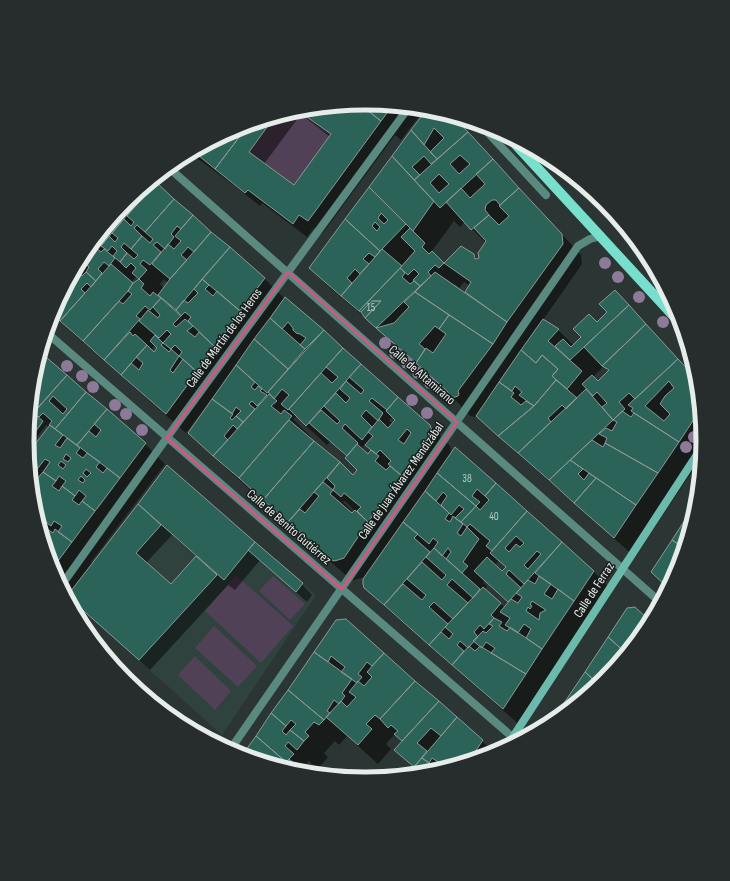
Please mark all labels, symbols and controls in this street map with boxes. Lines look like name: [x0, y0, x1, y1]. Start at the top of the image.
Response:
street label: Calle de Martín de los Heros: [182, 285, 266, 391]
house number: 15: [367, 301, 375, 314]
street label: Calle de Altamirano: [385, 342, 459, 408]
street label: Calle de Juan Álvarez Mendizábal: [355, 419, 447, 543]
house number: 38: [462, 472, 472, 485]
street label: Calle de Benito Gutiérrez: [243, 486, 335, 568]
house number: 40: [489, 510, 499, 523]
street label: Calle de Ferraz: [570, 559, 618, 621]

